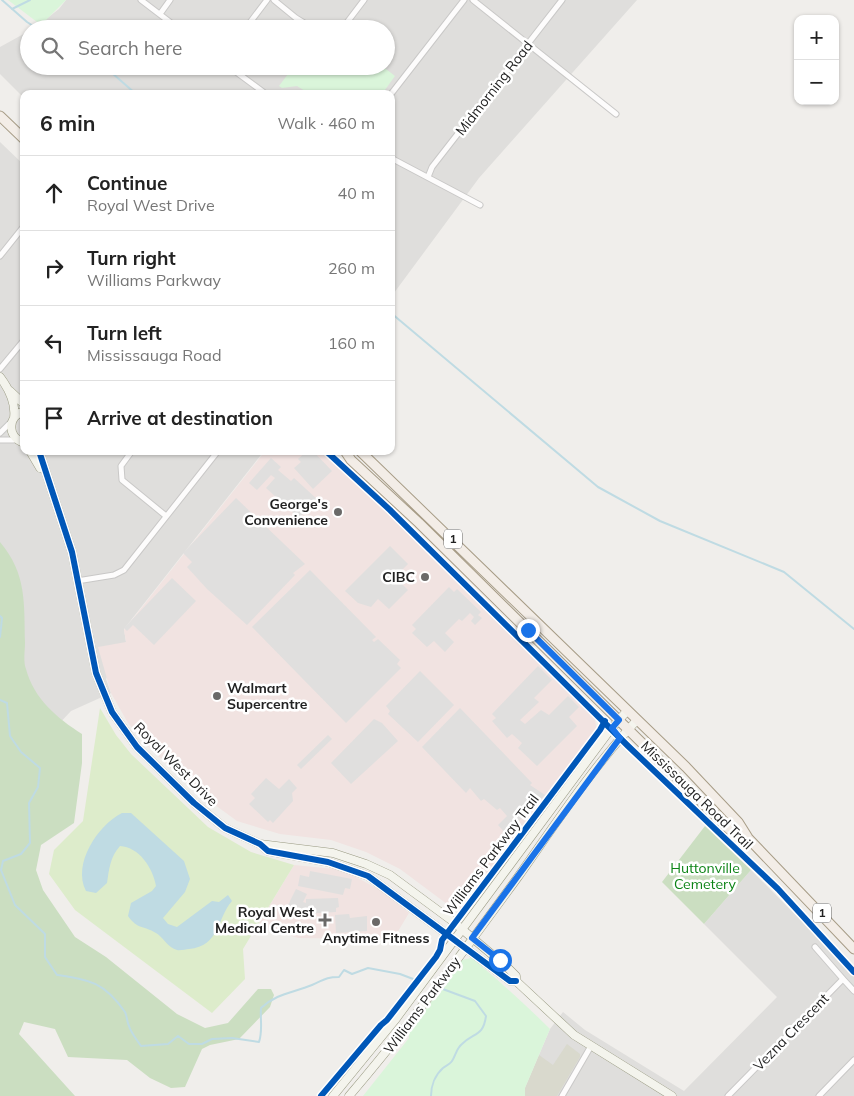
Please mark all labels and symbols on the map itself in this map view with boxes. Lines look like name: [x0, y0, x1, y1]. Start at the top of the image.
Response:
street label: Midmorning Road: [451, 37, 537, 139]
place label: George's Convenience: [244, 495, 328, 529]
marker: George's Convenience: [332, 506, 344, 518]
road number: 1: [444, 530, 462, 548]
place label: CIBC: [382, 568, 415, 586]
marker: CIBC: [419, 571, 431, 583]
route end: [517, 619, 540, 642]
place label: Walmart Supercentre: [227, 679, 308, 713]
marker: Walmart Supercentre: [211, 690, 223, 702]
street label: Royal West Drive: [130, 718, 222, 810]
street label: Mississauga Road Trail: [637, 737, 757, 853]
street label: Williams Parkway Trail: [439, 790, 543, 920]
park label: Huttonville Cemetery: [670, 859, 740, 893]
place label: Royal West Medical Centre: [215, 903, 315, 937]
road number: 1: [813, 904, 831, 922]
marker: Royal West Medical Centre: [318, 913, 332, 927]
marker: Anytime Fitness: [370, 916, 382, 928]
place label: Anytime Fitness: [323, 929, 429, 947]
route start: [489, 949, 512, 972]
street label: Williams Parkway: [380, 952, 465, 1057]
street label: Vezna Crescent: [750, 989, 833, 1074]

